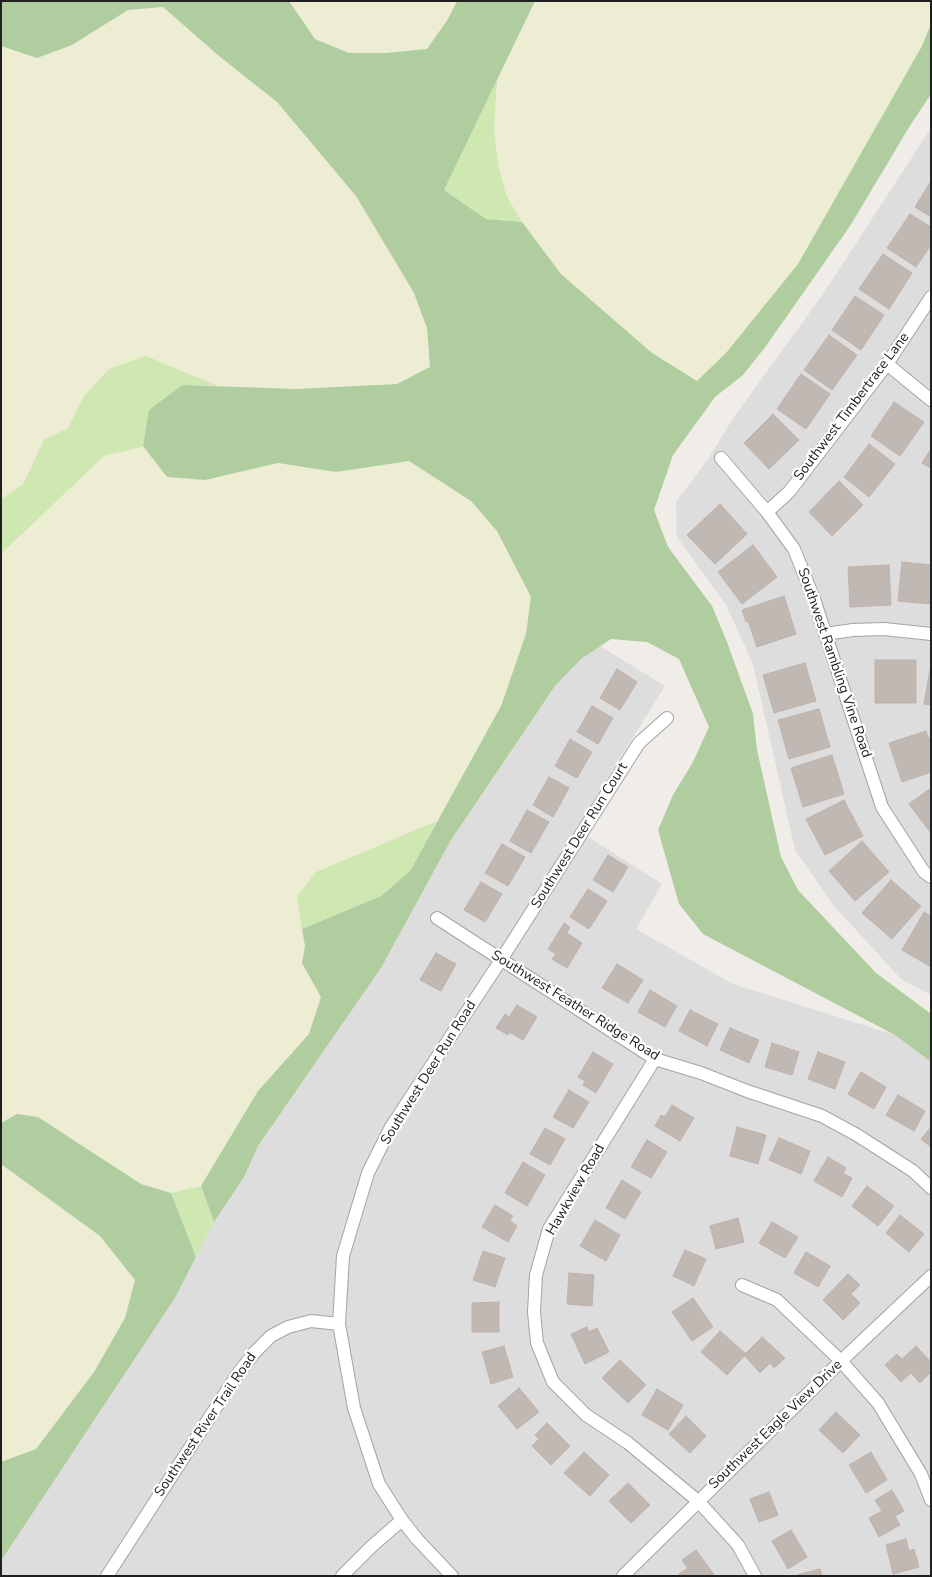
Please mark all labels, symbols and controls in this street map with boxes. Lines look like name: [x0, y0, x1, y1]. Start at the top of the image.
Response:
street label: Southwest Timbertrace Lane: [791, 330, 913, 484]
street label: Southwest Rambling Vine Road: [794, 566, 874, 760]
street label: Southwest Deer Run Court: [528, 760, 632, 912]
street label: Southwest Feather Ridge Road: [488, 947, 662, 1065]
street label: Southwest Deer Run Road: [378, 998, 480, 1148]
street label: Hawkview Road: [543, 1141, 609, 1239]
street label: Southwest River Trail Road: [151, 1350, 261, 1500]
street label: Southwest Eagle View Drive: [706, 1357, 846, 1493]

